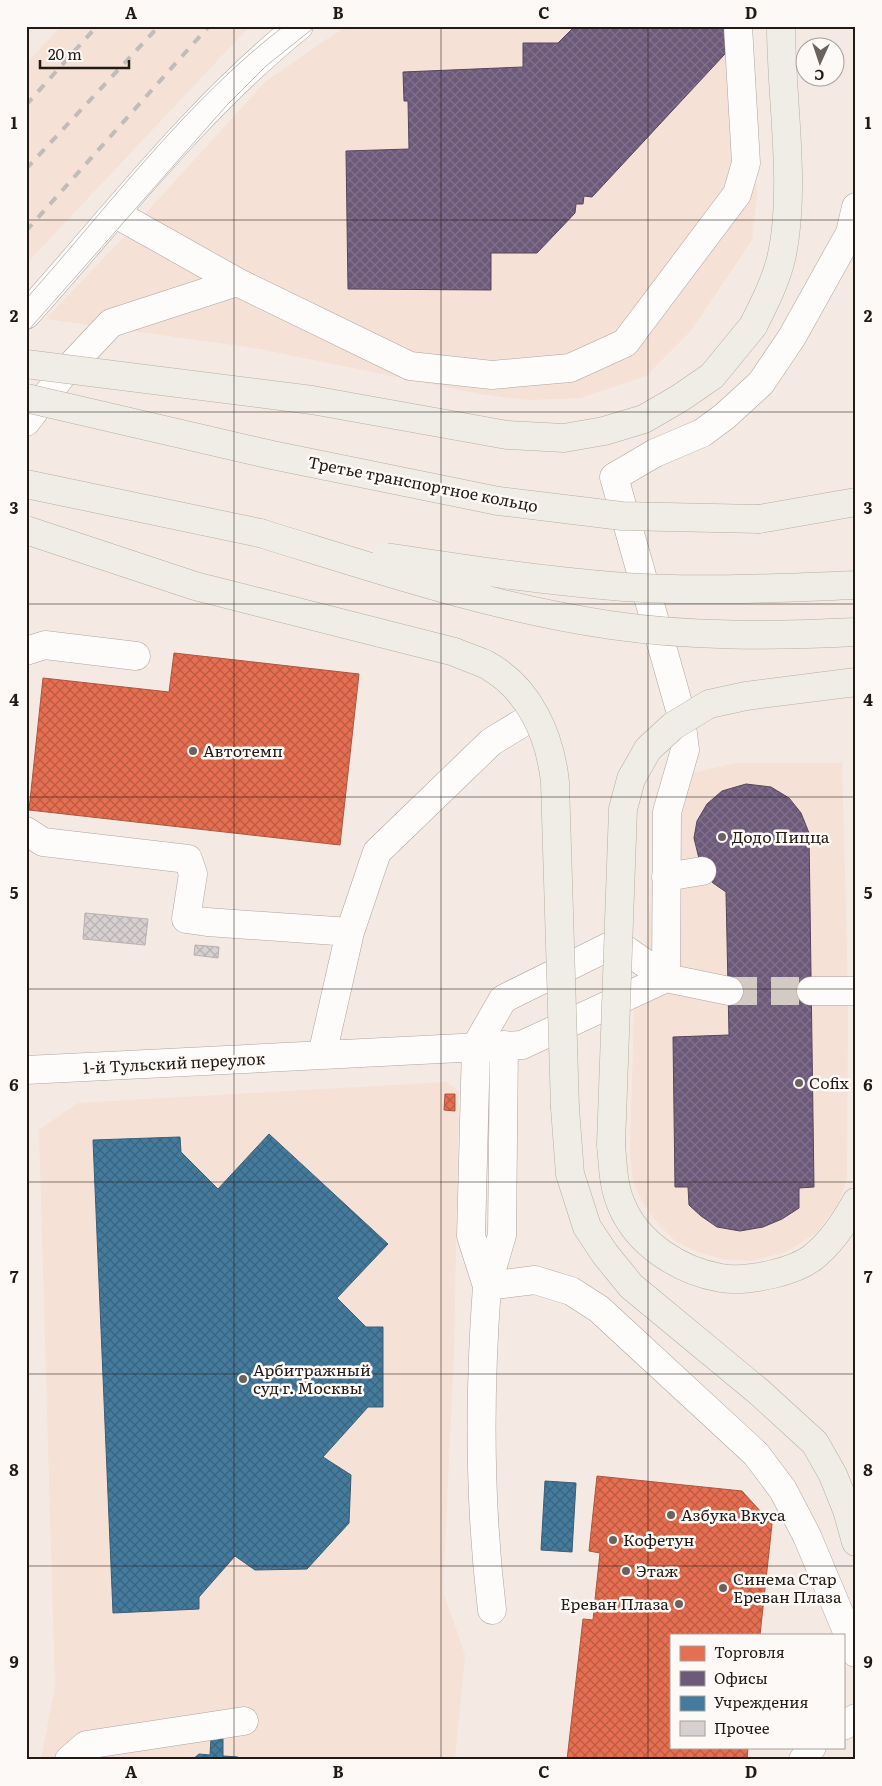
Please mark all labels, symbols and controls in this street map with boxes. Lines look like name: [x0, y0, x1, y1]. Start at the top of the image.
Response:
text: A: [125, 0, 137, 24]
text: B: [332, 0, 344, 24]
text: C: [538, 0, 550, 24]
text: D: [745, 0, 757, 24]
scale bar: [40, 38, 129, 70]
north arrow: [794, 38, 844, 88]
text: 20 m: [48, 42, 82, 65]
text: С: [814, 66, 825, 86]
text: 1: [11, 110, 18, 134]
text: 1: [865, 110, 872, 134]
text: 2: [10, 303, 19, 327]
text: 2: [864, 303, 873, 327]
street label: Третье транспортное кольцо: [306, 449, 540, 517]
text: 3: [10, 495, 19, 519]
text: 3: [864, 495, 873, 519]
text: 4: [9, 687, 19, 711]
text: 4: [863, 687, 873, 711]
place label: Автотемп: [203, 738, 283, 762]
marker: Автотемп: [187, 745, 199, 757]
place label: Додо Пицца: [732, 824, 830, 848]
marker: Додо Пицца: [716, 831, 728, 843]
text: 5: [10, 880, 19, 904]
text: 5: [864, 880, 873, 904]
street label: 1-й Тульский переулок: [82, 1045, 266, 1079]
place label: Cofix: [809, 1070, 850, 1094]
text: 6: [9, 1072, 19, 1096]
text: 6: [863, 1072, 873, 1096]
marker: Cofix: [793, 1077, 805, 1089]
text: 7: [10, 1264, 19, 1288]
text: 7: [864, 1264, 873, 1288]
place label: Арбитражный суд г. Москвы: [253, 1357, 371, 1399]
marker: Арбитражный суд г. Москвы: [237, 1373, 249, 1385]
text: 8: [9, 1457, 19, 1481]
text: 8: [863, 1457, 873, 1481]
place label: Азбука Вкуса: [681, 1502, 786, 1526]
marker: Азбука Вкуса: [665, 1509, 677, 1521]
place label: Кофетун: [623, 1527, 694, 1551]
marker: Кофетун: [607, 1534, 619, 1546]
place label: Этаж: [636, 1558, 679, 1582]
marker: Этаж: [620, 1565, 632, 1577]
place label: Синема Стар Ереван Плаза: [733, 1566, 842, 1608]
marker: Синема Стар Ереван Плаза: [717, 1582, 729, 1594]
place label: Ереван Плаза: [560, 1591, 669, 1615]
marker: Ереван Плаза: [673, 1598, 685, 1610]
legend: [670, 1634, 844, 1748]
text: Торговля: [714, 1640, 785, 1663]
text: 9: [9, 1649, 19, 1673]
text: 9: [863, 1649, 873, 1673]
text: Офисы: [714, 1666, 768, 1689]
text: Учреждения: [714, 1690, 809, 1713]
text: Прочее: [714, 1716, 770, 1739]
text: A: [125, 1759, 137, 1783]
text: B: [332, 1759, 344, 1783]
text: C: [538, 1759, 550, 1783]
text: D: [745, 1759, 757, 1783]

